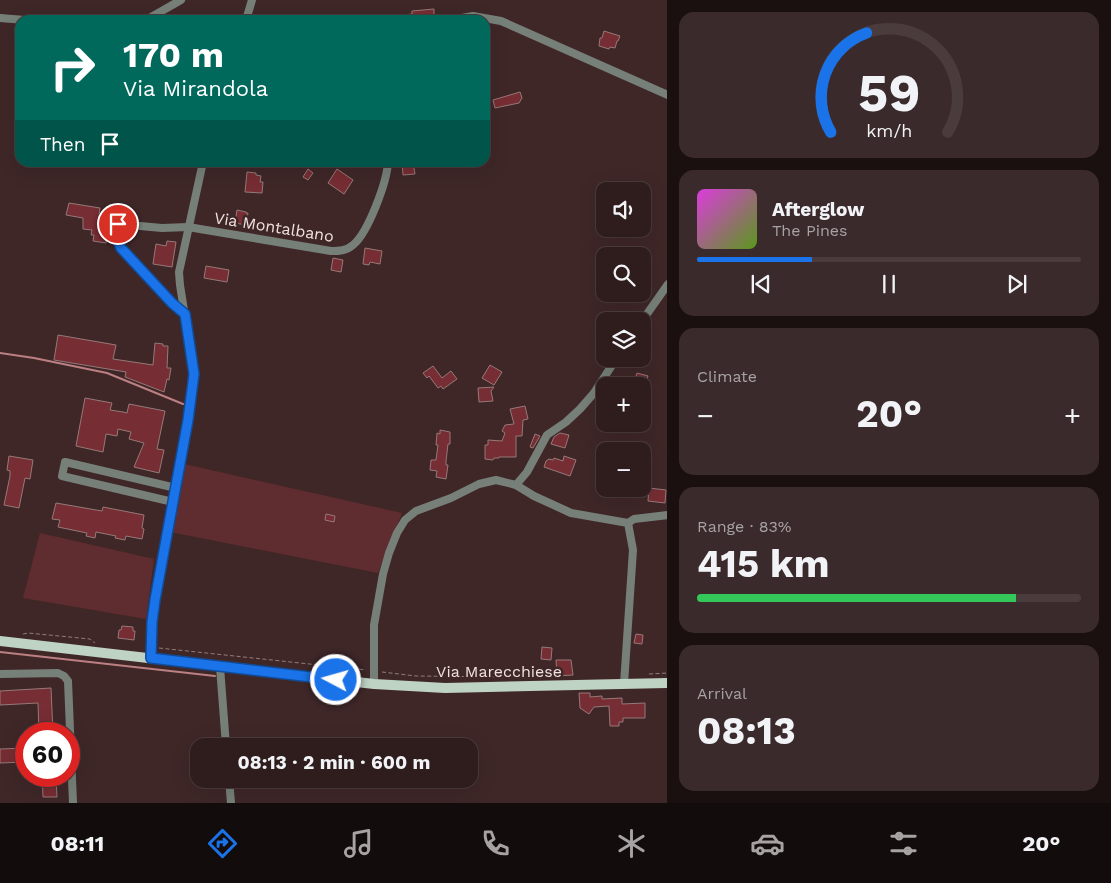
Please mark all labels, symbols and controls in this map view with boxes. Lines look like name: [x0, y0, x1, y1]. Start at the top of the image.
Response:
text: 170 m: [123, 34, 224, 76]
icon: right: [40, 35, 105, 100]
text: 59: [858, 63, 920, 124]
text: Via Mirandola: [123, 76, 268, 101]
text: km/h: [866, 120, 912, 141]
icon: arrive: [96, 130, 124, 158]
text: Then: [40, 133, 86, 156]
map controls: [596, 182, 651, 497]
button: sound: [596, 182, 651, 237]
text: Afterglow: [772, 198, 864, 221]
pin: [97, 203, 139, 245]
street label: Via Montalbano: [213, 208, 335, 246]
icon: arrive: [104, 210, 132, 238]
text: The Pines: [772, 221, 848, 240]
button: search: [596, 247, 651, 302]
icon: previous: [747, 270, 775, 298]
icon: pause: [875, 270, 903, 298]
icon: next: [1003, 270, 1031, 298]
button: layers: [596, 312, 651, 367]
text: Climate: [697, 367, 757, 386]
button: +: [596, 377, 651, 432]
text: 20°: [856, 392, 922, 436]
text: −: [697, 399, 714, 432]
text: +: [1064, 399, 1081, 432]
button: −: [596, 442, 651, 497]
text: Range · 83%: [697, 517, 791, 536]
text: 415 km: [697, 542, 829, 586]
position arrow: [309, 653, 361, 705]
street label: Via Marecchiese: [436, 662, 562, 681]
text: Arrival: [697, 684, 747, 703]
text: 08:13: [697, 709, 796, 753]
speed limit sign: 60: [15, 722, 80, 787]
text: 08:13 · 2 min · 600 m: [238, 751, 430, 774]
icon: directions: [205, 826, 240, 861]
icon: music: [341, 826, 376, 861]
icon: phone: [478, 826, 513, 861]
icon: climate: [614, 826, 649, 861]
icon: car: [750, 826, 785, 861]
icon: filters: [886, 826, 921, 861]
text: 08:11: [51, 831, 104, 856]
text: 20°: [1022, 831, 1060, 856]

